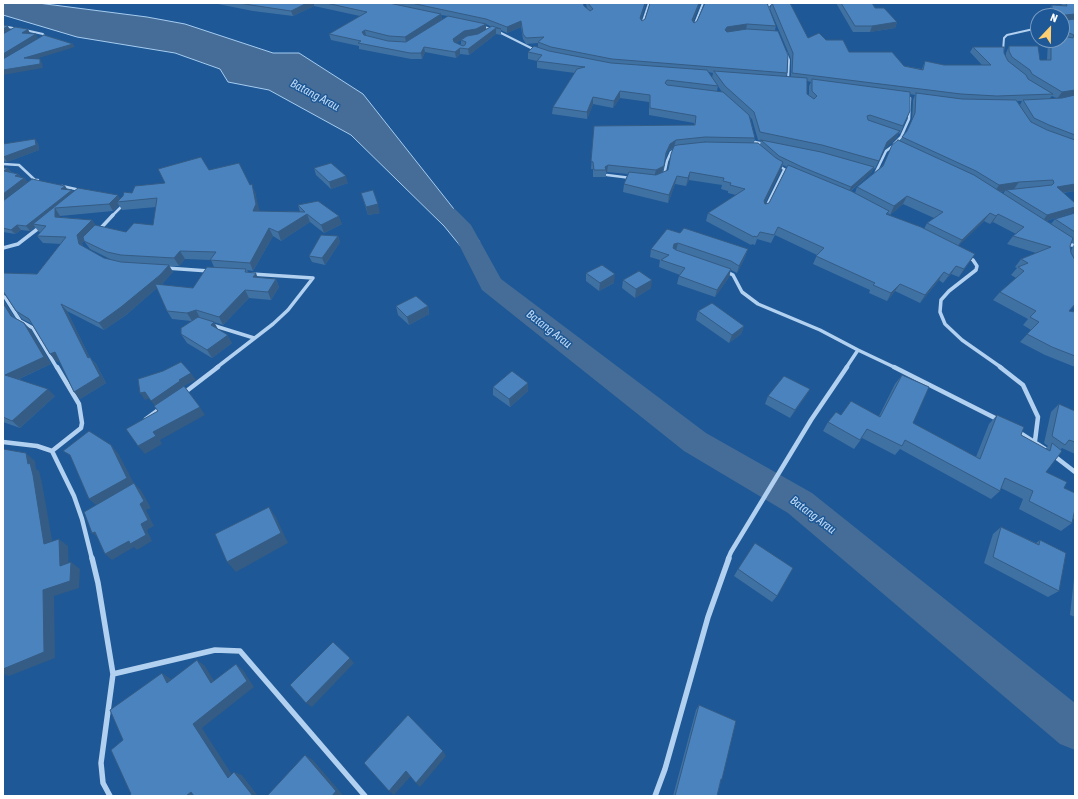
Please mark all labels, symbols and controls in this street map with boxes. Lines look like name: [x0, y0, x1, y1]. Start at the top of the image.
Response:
north arrow: [1030, 8, 1070, 48]
text: N: [1049, 11, 1059, 25]
water label: Batang Arau: [288, 76, 342, 114]
water label: Batang Arau: [523, 307, 575, 351]
water label: Batang Arau: [787, 493, 839, 537]

